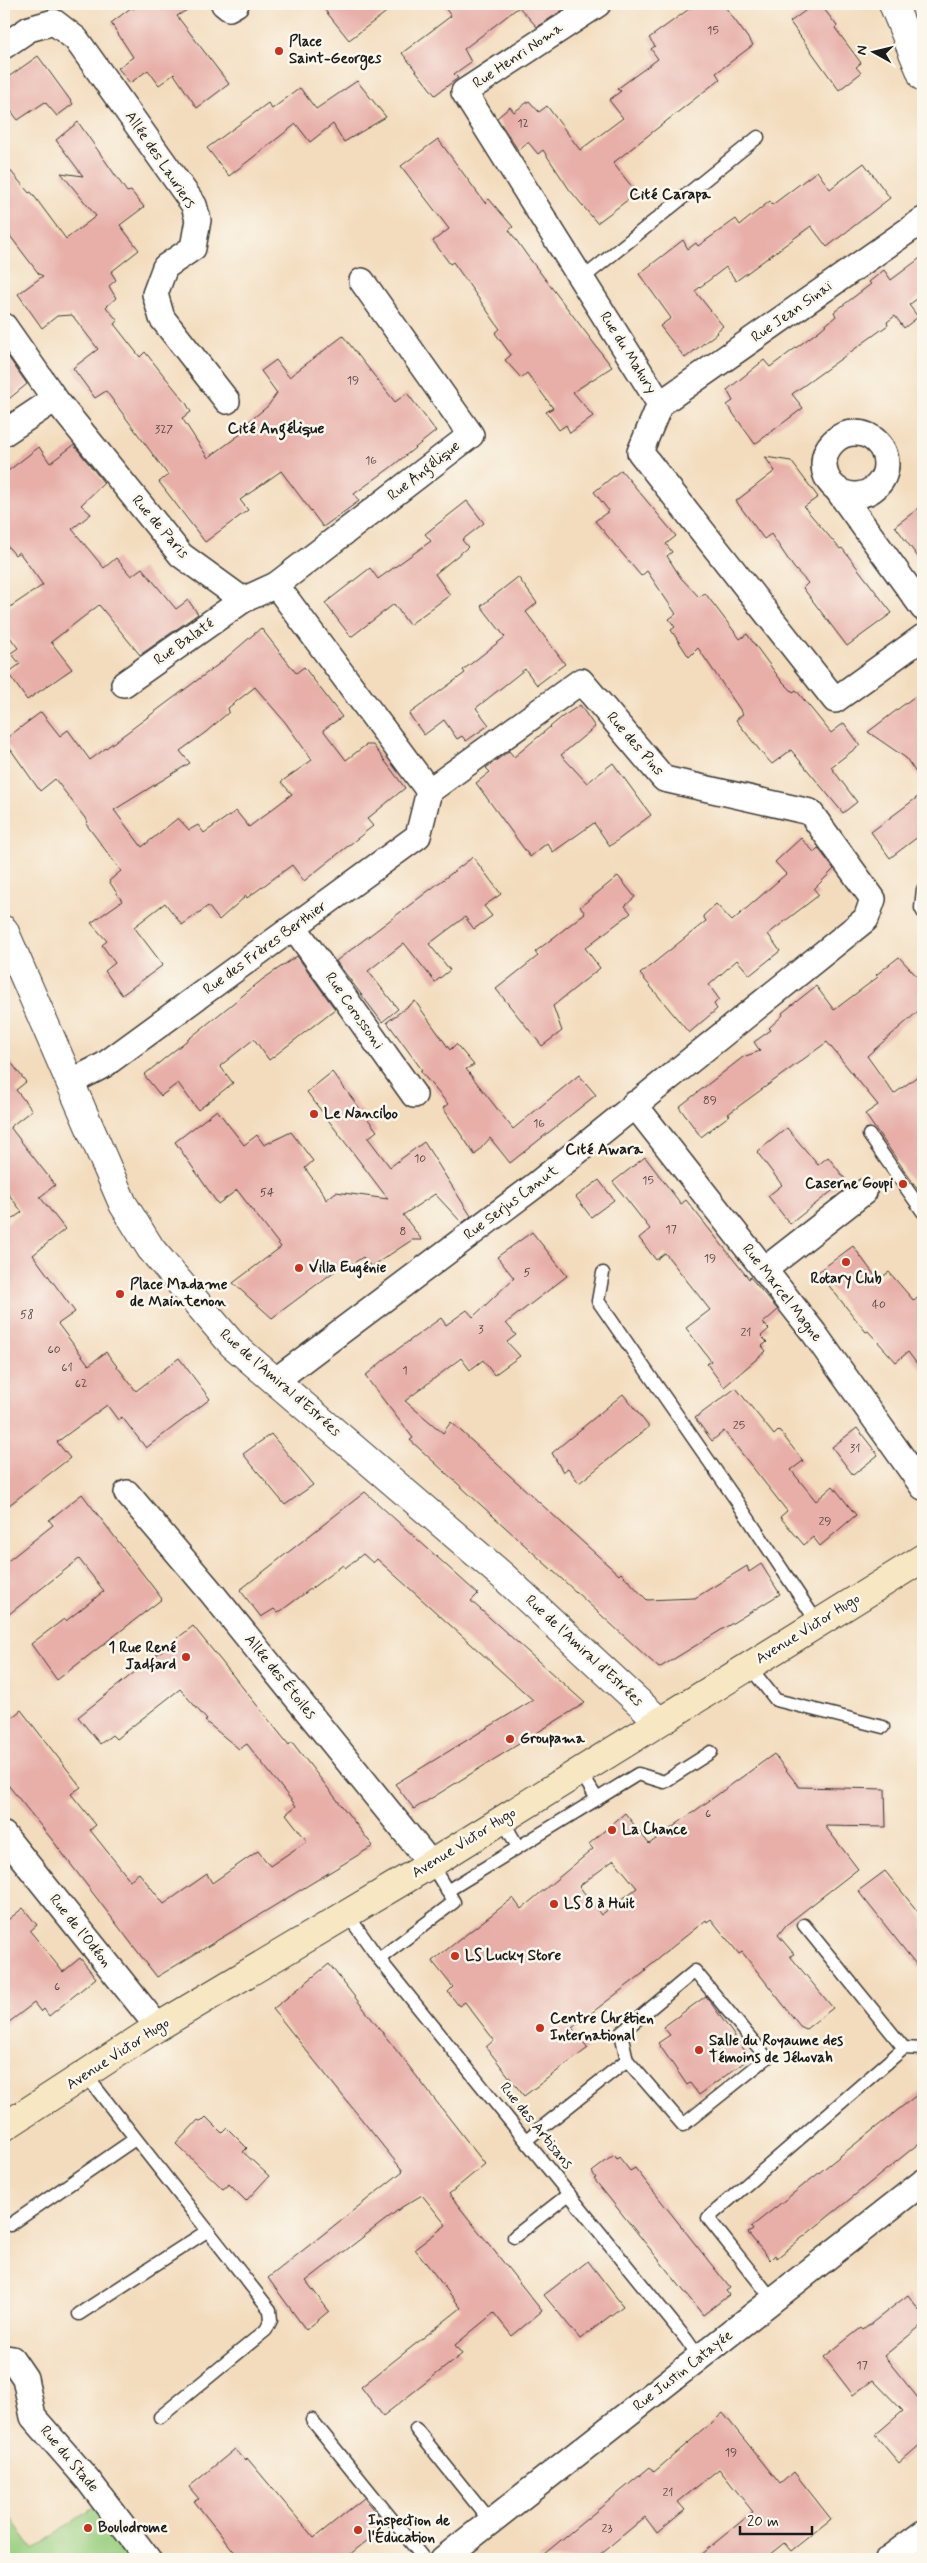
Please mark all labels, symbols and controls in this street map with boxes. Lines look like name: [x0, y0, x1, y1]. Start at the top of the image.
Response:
street label: Rue Henri Noma: [469, 18, 568, 94]
house number: 15: [707, 23, 719, 39]
north arrow: [850, 28, 900, 78]
place label: Place Saint-Georges: [289, 32, 382, 71]
text: N: [853, 44, 872, 56]
marker: Place Saint-Georges: [273, 45, 285, 57]
street label: Allée des Lauriers: [120, 107, 200, 213]
house number: 12: [517, 116, 529, 132]
district label: Cité Carapa: [629, 184, 711, 205]
street label: Rue Jean Sinaï: [747, 276, 837, 347]
street label: Rue du Mahury: [595, 308, 661, 398]
house number: 19: [347, 373, 359, 389]
district label: Cité Angélique: [227, 418, 325, 441]
house number: 327: [155, 422, 174, 438]
street label: Rue Angélique: [384, 436, 465, 506]
house number: 16: [365, 453, 377, 469]
street label: Rue de Paris: [127, 491, 193, 563]
street label: Rue Balaté: [150, 614, 218, 670]
street label: Rue des Pins: [602, 708, 668, 780]
street label: Rue des Frères Berthier: [199, 896, 331, 1000]
street label: Rue Corossoni: [320, 969, 388, 1053]
house number: 89: [703, 1093, 717, 1109]
place label: Le Nancibo: [324, 1104, 399, 1124]
marker: Le Nancibo: [308, 1108, 320, 1120]
house number: 16: [533, 1116, 545, 1132]
district label: Cité Awara: [565, 1139, 643, 1160]
house number: 10: [414, 1151, 426, 1167]
street label: Rue Serjus Canut: [460, 1161, 562, 1245]
house number: 15: [642, 1173, 654, 1189]
place label: Caserne Goupi: [805, 1174, 894, 1194]
marker: Caserne Goupi: [897, 1178, 909, 1190]
house number: 54: [260, 1185, 274, 1201]
house number: 17: [665, 1222, 677, 1238]
house number: 8: [400, 1224, 406, 1240]
street label: Rue Marcel Magne: [737, 1240, 827, 1347]
house number: 19: [704, 1251, 716, 1267]
marker: Rotary Club: [840, 1256, 852, 1268]
place label: Villa Eugénie: [309, 1258, 387, 1279]
marker: Villa Eugénie: [293, 1262, 305, 1274]
house number: 5: [523, 1265, 531, 1281]
place label: Rotary Club: [810, 1269, 882, 1289]
place label: Place Madame de Maintenon: [130, 1275, 228, 1312]
marker: Place Madame de Maintenon: [114, 1288, 126, 1300]
house number: 40: [872, 1297, 886, 1313]
house number: 58: [20, 1307, 34, 1323]
house number: 3: [478, 1322, 484, 1338]
street label: Rue de l'Amiral d'Estrées: [215, 1325, 345, 1442]
house number: 21: [740, 1325, 752, 1341]
house number: 60: [47, 1342, 61, 1358]
house number: 61: [61, 1360, 73, 1376]
house number: 1: [402, 1363, 408, 1379]
house number: 62: [75, 1376, 87, 1392]
house number: 25: [733, 1418, 745, 1434]
house number: 31: [850, 1441, 860, 1457]
house number: 29: [818, 1514, 832, 1530]
street label: Avenue Victor Hugo: [752, 1589, 865, 1670]
street label: Rue de l'Amiral d'Estrées: [521, 1591, 648, 1711]
street label: Allée des Étoiles: [240, 1630, 321, 1724]
place label: 1 Rue René Jadfard: [108, 1638, 176, 1675]
marker: 1 Rue René Jadfard: [180, 1651, 192, 1663]
place label: Groupama: [520, 1729, 586, 1749]
marker: Groupama: [504, 1733, 516, 1745]
street label: Avenue Victor Hugo: [408, 1803, 521, 1884]
house number: 6: [705, 1806, 711, 1822]
place label: La Chance: [622, 1820, 687, 1840]
marker: La Chance: [606, 1824, 618, 1836]
street label: Rue de l'Odéon: [44, 1890, 116, 1972]
place label: LS 8 à Huit: [564, 1894, 635, 1914]
marker: LS 8 à Huit: [548, 1898, 560, 1910]
place label: LS Lucky Store: [465, 1946, 562, 1966]
marker: LS Lucky Store: [449, 1950, 461, 1962]
house number: 6: [54, 1979, 60, 1995]
place label: Centre Chrétien International: [550, 2009, 654, 2046]
street label: Avenue Victor Hugo: [63, 2013, 174, 2096]
marker: Centre Chrétien International: [534, 2022, 546, 2034]
place label: Salle du Royaume des Témoins de Jéhovah: [709, 2031, 843, 2068]
marker: Salle du Royaume des Témoins de Jéhovah: [693, 2044, 705, 2056]
street label: Rue des Artisans: [495, 2078, 577, 2174]
street label: Rue Justin Catayée: [629, 2326, 737, 2416]
house number: 17: [856, 2358, 868, 2374]
street label: Rue du Stade: [35, 2421, 103, 2497]
house number: 19: [725, 2445, 737, 2461]
house number: 21: [662, 2485, 674, 2501]
scale bar: [740, 2503, 812, 2535]
place label: Inspection de l'Éducation: [368, 2511, 450, 2548]
text: 20 m: [747, 2512, 779, 2532]
place label: Boulodrome: [98, 2518, 168, 2538]
house number: 23: [602, 2521, 612, 2537]
marker: Boulodrome: [82, 2522, 94, 2534]
marker: Inspection de l'Éducation: [352, 2524, 364, 2536]

